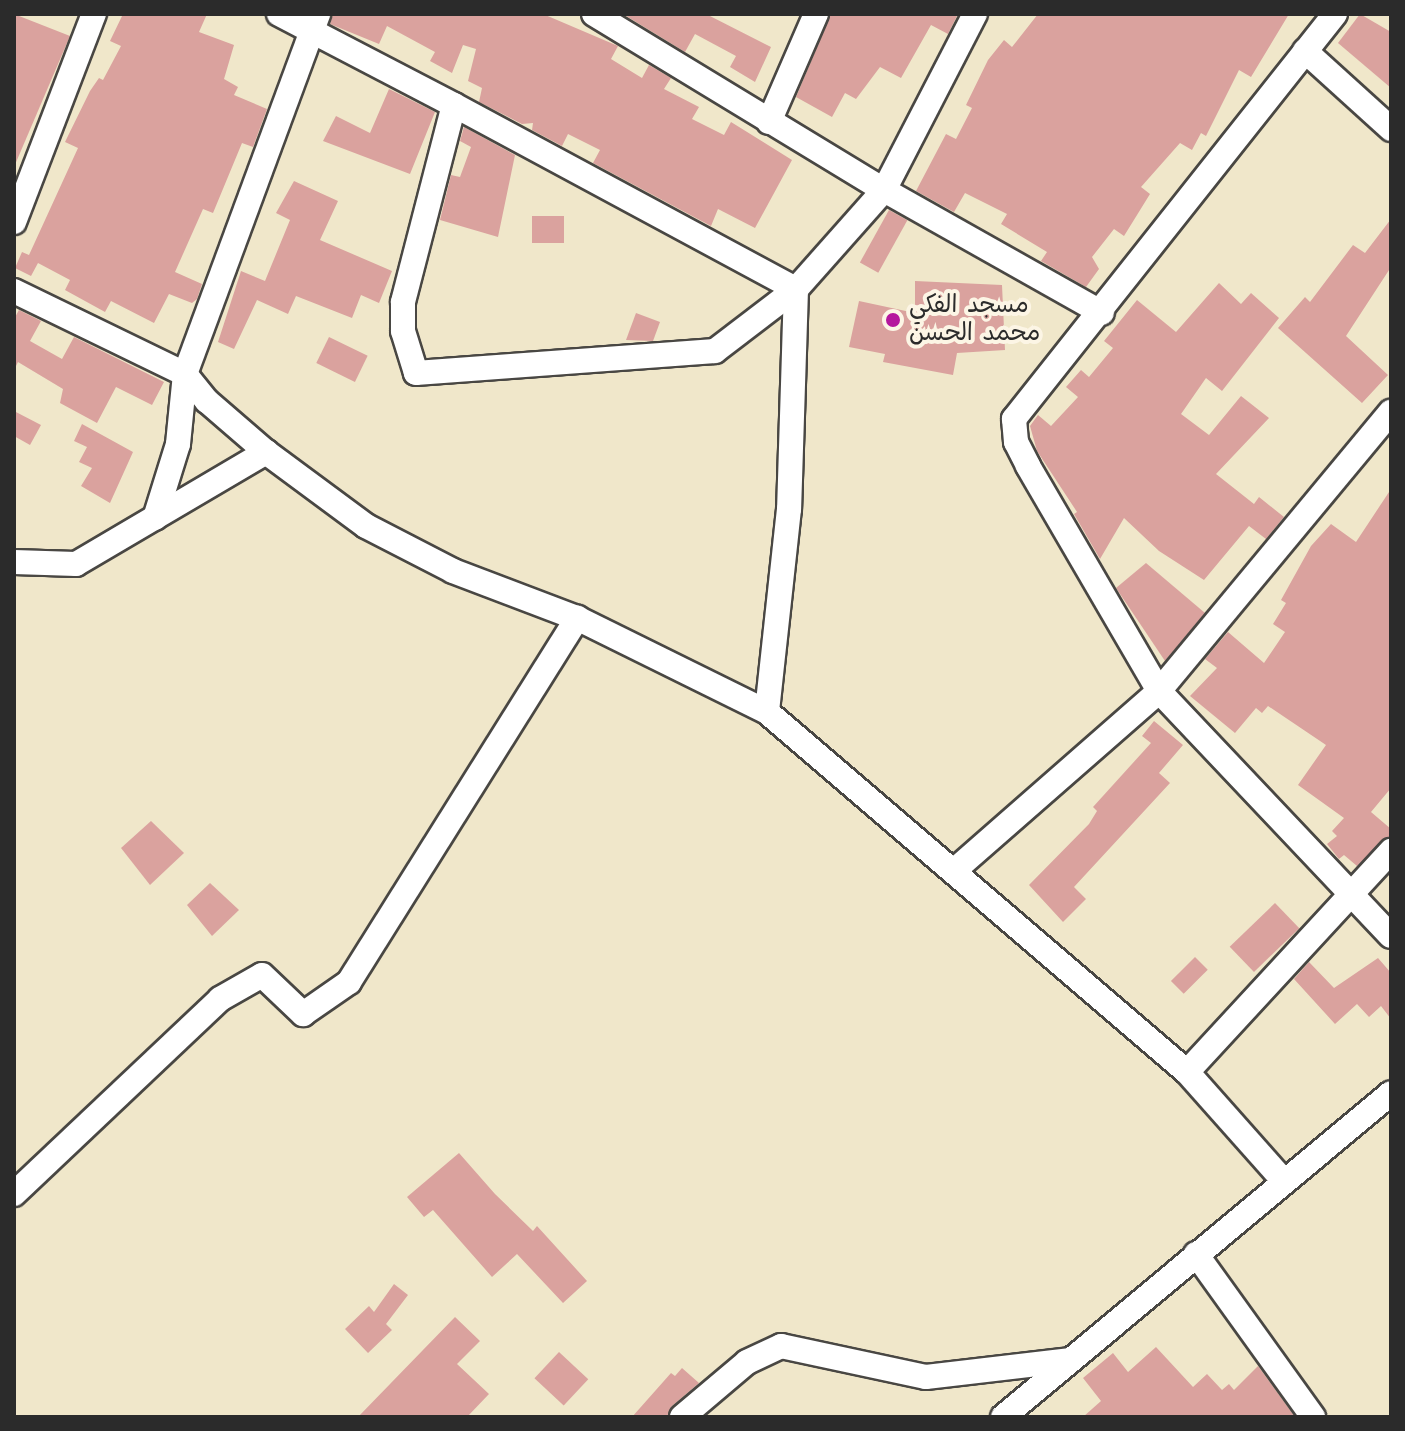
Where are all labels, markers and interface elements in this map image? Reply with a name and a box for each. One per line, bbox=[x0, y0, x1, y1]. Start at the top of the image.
place label: مسجد الفكي محمد الحسن bbox=[909, 292, 1040, 348]
marker: مسجد الفكي محمد الحسن bbox=[884, 311, 902, 329]

